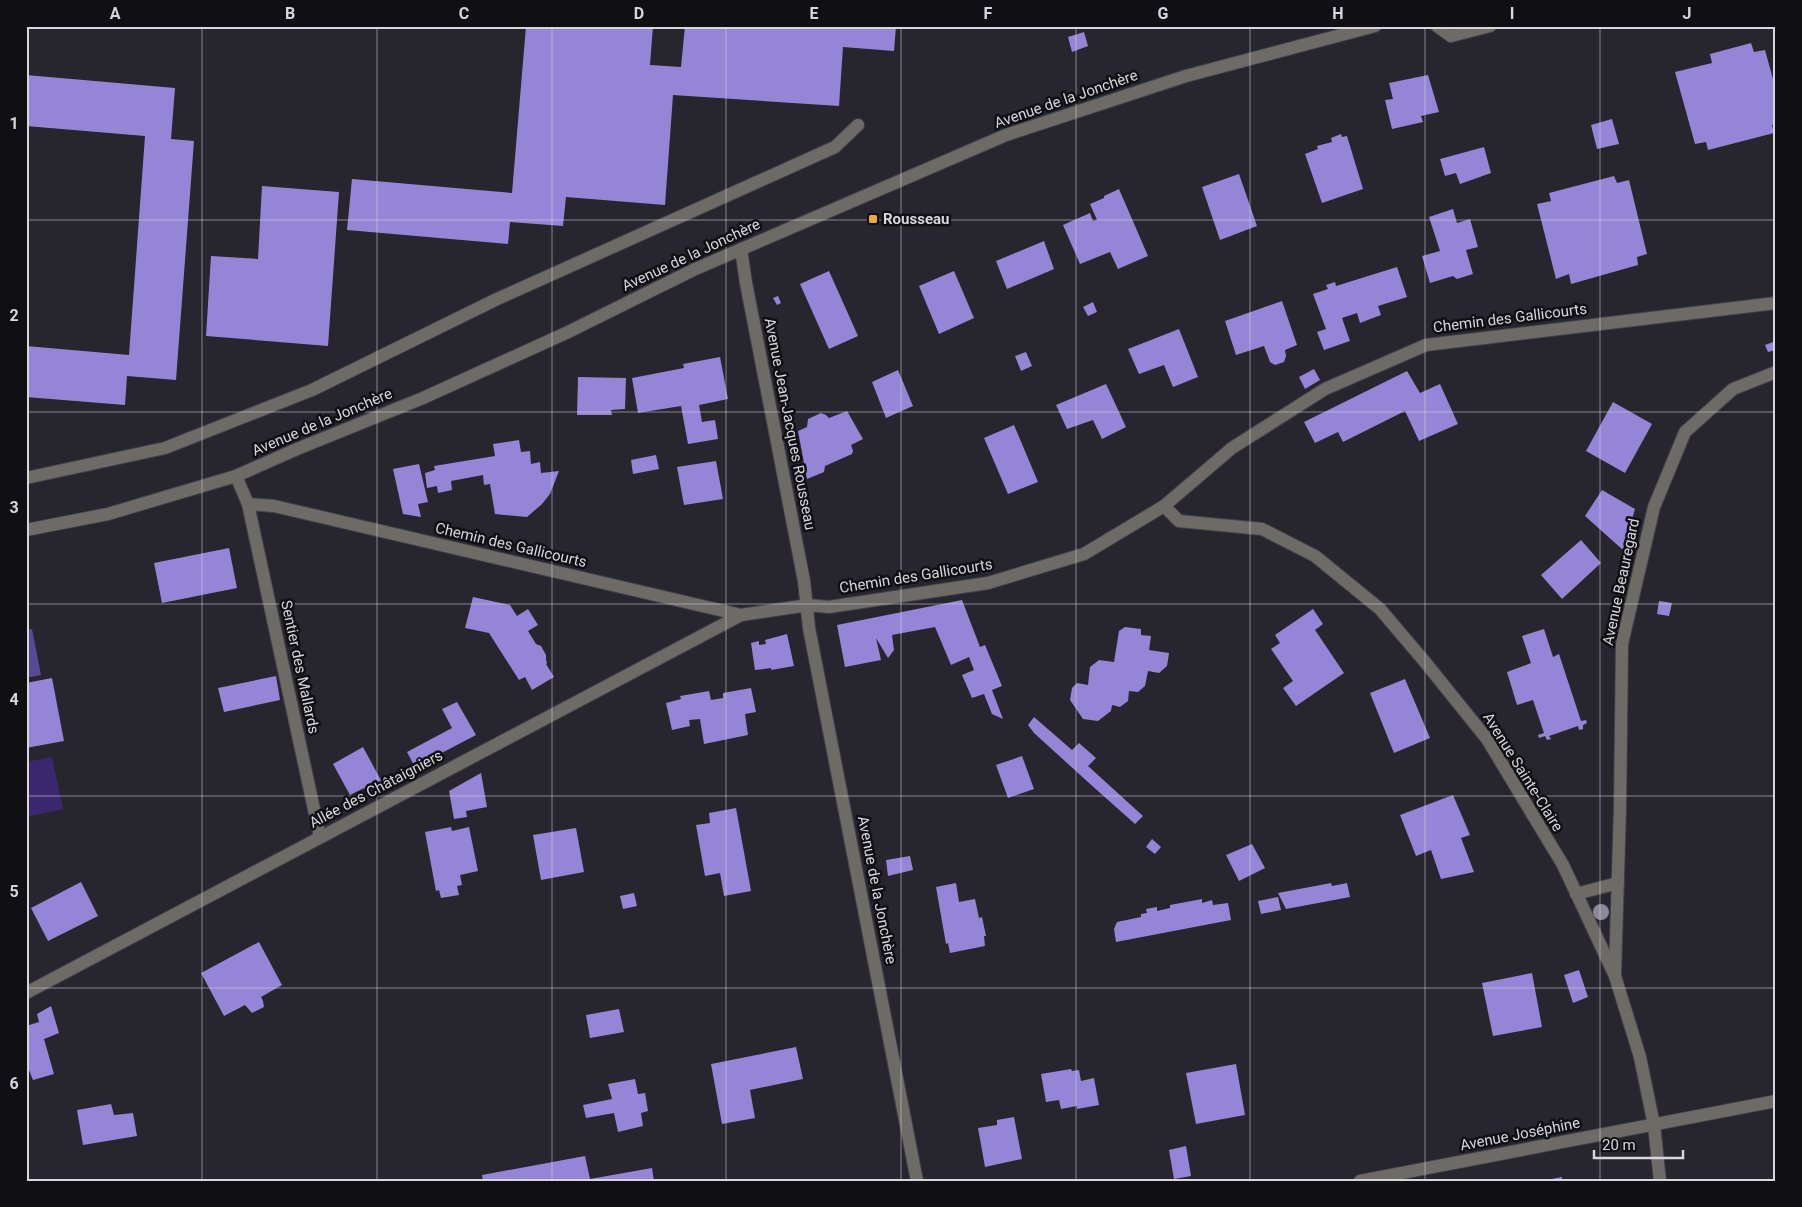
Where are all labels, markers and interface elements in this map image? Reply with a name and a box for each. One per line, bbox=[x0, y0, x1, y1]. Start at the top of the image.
text: A bbox=[110, 4, 121, 23]
text: B bbox=[285, 4, 295, 23]
text: C bbox=[459, 4, 469, 23]
text: D bbox=[634, 4, 644, 23]
text: E bbox=[810, 4, 819, 23]
text: F bbox=[984, 4, 993, 23]
text: G bbox=[1158, 4, 1169, 23]
text: H bbox=[1332, 4, 1344, 23]
text: I bbox=[1510, 4, 1514, 23]
text: J bbox=[1683, 4, 1691, 23]
street label: Avenue de la Jonchère bbox=[992, 66, 1140, 132]
text: 1 bbox=[9, 114, 19, 133]
place label: Rousseau bbox=[883, 210, 949, 228]
marker: Rousseau bbox=[867, 213, 879, 225]
street label: Avenue de la Jonchère bbox=[619, 215, 763, 295]
street label: Chemin des Gallicourts bbox=[1432, 300, 1588, 336]
text: 2 bbox=[9, 306, 19, 325]
street label: Avenue Jean-Jacques Rousseau bbox=[761, 316, 819, 532]
street label: Avenue de la Jonchère bbox=[249, 384, 395, 460]
text: 3 bbox=[9, 498, 19, 517]
street label: Avenue Beauregard bbox=[1599, 517, 1643, 647]
street label: Chemin des Gallicourts bbox=[434, 519, 588, 571]
street label: Chemin des Gallicourts bbox=[838, 555, 994, 597]
street label: Sentier des Mallards bbox=[277, 599, 323, 735]
text: 4 bbox=[9, 690, 19, 709]
street label: Avenue Sainte-Claire bbox=[1479, 709, 1567, 835]
street label: Allée des Châtaigniers bbox=[306, 746, 446, 832]
street label: Avenue de la Jonchère bbox=[854, 814, 900, 966]
text: 5 bbox=[9, 882, 19, 901]
text: 6 bbox=[9, 1074, 19, 1093]
street label: Avenue Joséphine bbox=[1458, 1114, 1582, 1154]
scale bar bbox=[1594, 1127, 1683, 1159]
text: 20 m bbox=[1602, 1136, 1636, 1154]

